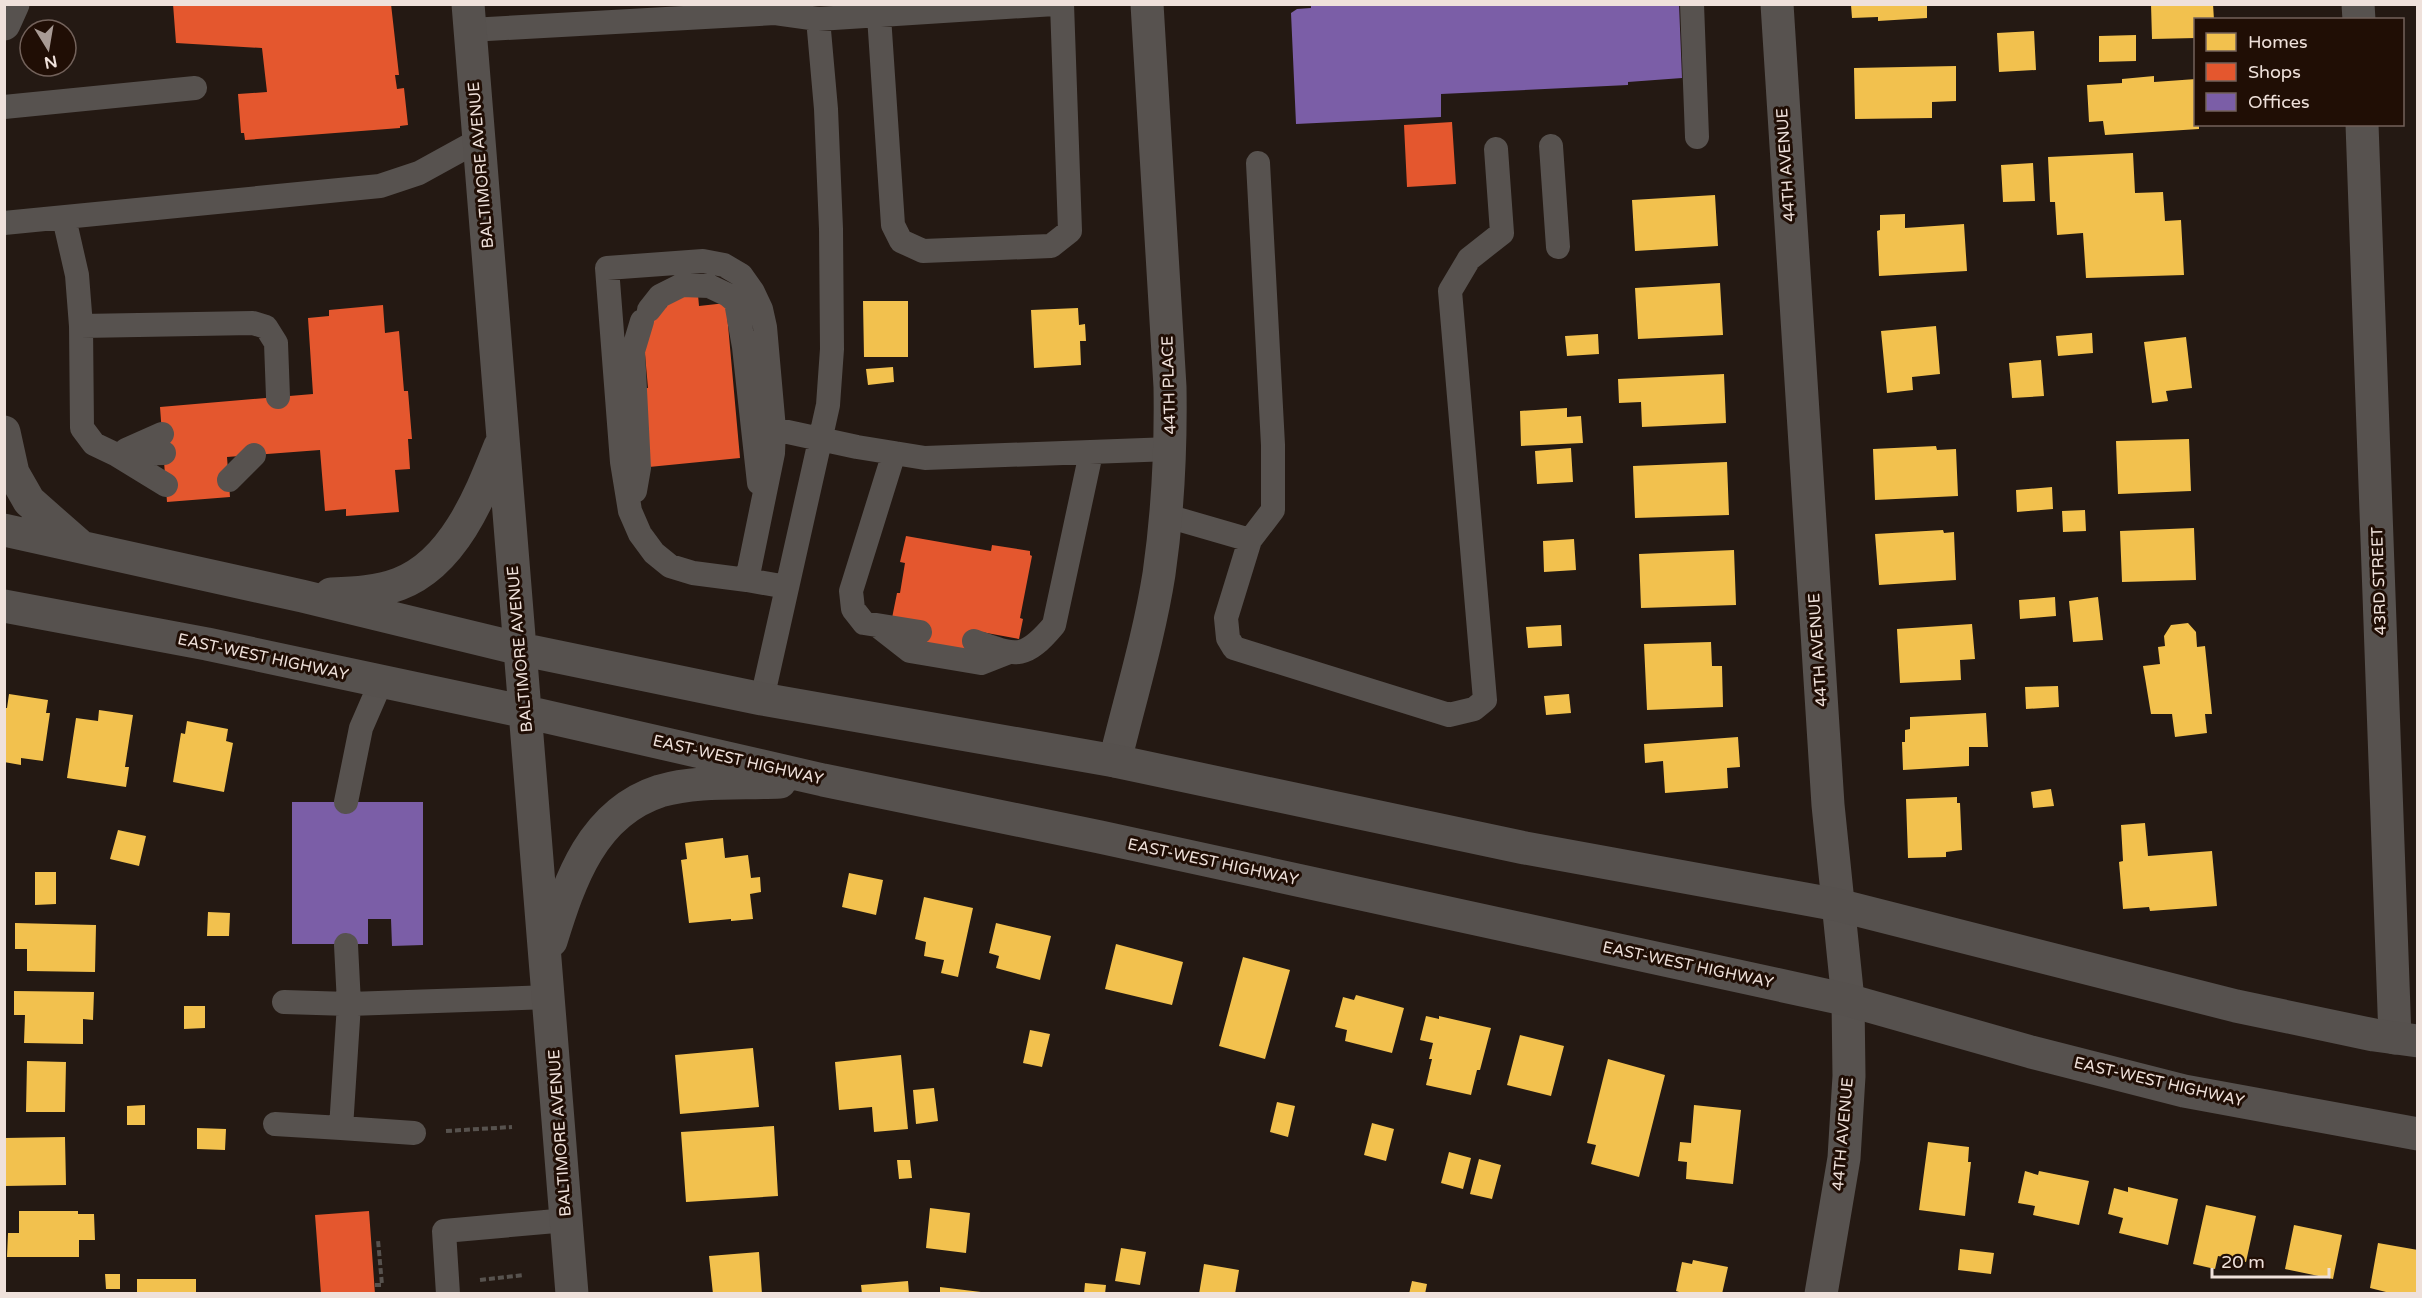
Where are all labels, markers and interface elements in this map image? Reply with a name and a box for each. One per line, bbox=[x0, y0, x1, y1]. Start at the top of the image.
north arrow bbox=[18, 18, 78, 78]
legend bbox=[2194, 18, 2404, 126]
text: Homes bbox=[2248, 31, 2308, 53]
text: N bbox=[42, 51, 59, 73]
text: Shops bbox=[2248, 61, 2301, 83]
street label: BALTIMORE AVENUE bbox=[464, 81, 498, 249]
text: Offices bbox=[2248, 91, 2310, 113]
street label: 44TH AVENUE bbox=[1772, 108, 1800, 222]
street label: 44TH PLACE bbox=[1157, 335, 1181, 435]
street label: 43RD STREET bbox=[2367, 526, 2391, 635]
street label: BALTIMORE AVENUE bbox=[503, 565, 537, 733]
street label: 44TH AVENUE bbox=[1804, 593, 1832, 707]
street label: EAST-WEST HIGHWAY bbox=[176, 629, 350, 685]
street label: EAST-WEST HIGHWAY bbox=[651, 731, 825, 789]
street label: EAST-WEST HIGHWAY bbox=[1126, 834, 1300, 890]
street label: EAST-WEST HIGHWAY bbox=[1601, 937, 1775, 993]
street label: BALTIMORE AVENUE bbox=[544, 1049, 576, 1217]
street label: EAST-WEST HIGHWAY bbox=[2072, 1053, 2246, 1111]
street label: 44TH AVENUE bbox=[1828, 1076, 1858, 1192]
scale bar bbox=[2212, 1241, 2329, 1279]
text: 20 m bbox=[2221, 1251, 2265, 1273]

